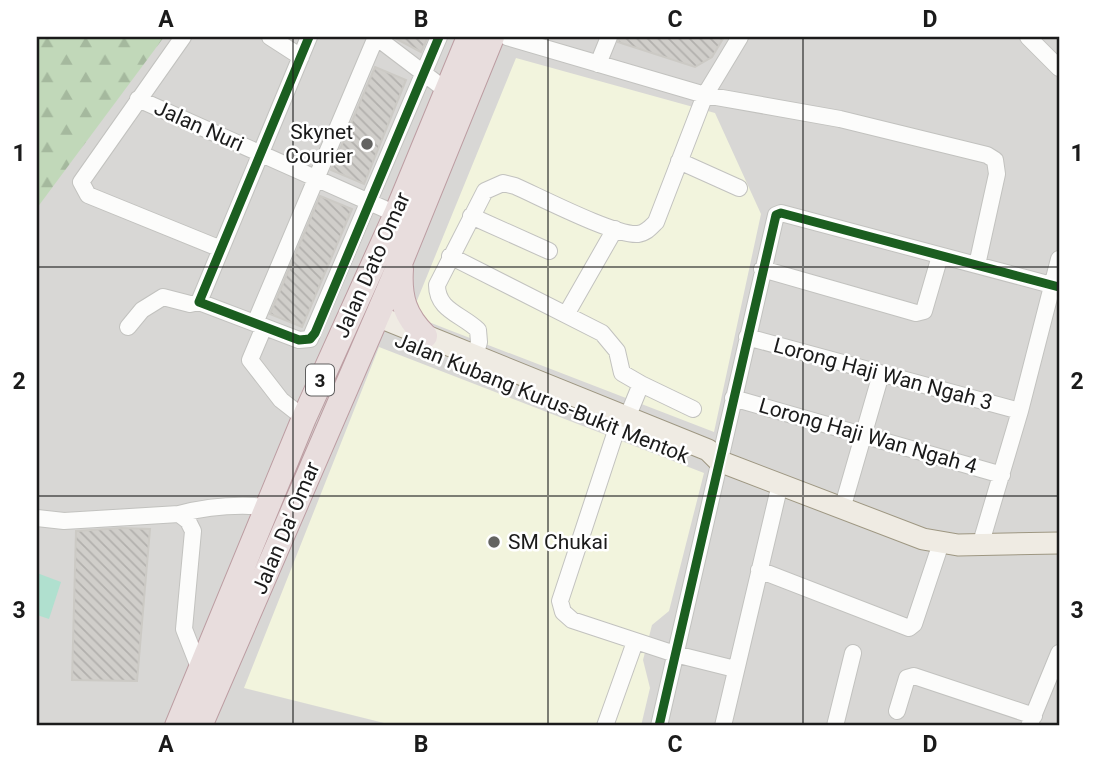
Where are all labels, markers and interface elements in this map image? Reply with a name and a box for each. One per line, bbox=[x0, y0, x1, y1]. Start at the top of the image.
text: A bbox=[158, 6, 174, 33]
text: B bbox=[414, 6, 428, 33]
text: C bbox=[667, 6, 683, 33]
text: D bbox=[923, 6, 937, 33]
street label: Jalan Nuri bbox=[151, 96, 247, 156]
place label: Skynet Courier bbox=[285, 120, 353, 168]
marker: Skynet Courier bbox=[359, 136, 375, 152]
text: 1 bbox=[12, 140, 26, 167]
text: 1 bbox=[1070, 140, 1084, 167]
street label: Jalan Dato Omar bbox=[329, 188, 415, 342]
street label: Jalan Kubang Kurus-Bukit Mentok bbox=[391, 328, 693, 468]
street label: Lorong Haji Wan Ngah 3 bbox=[771, 333, 995, 415]
road number: 3 bbox=[306, 364, 334, 396]
text: 2 bbox=[12, 368, 26, 395]
text: 2 bbox=[1070, 368, 1084, 395]
street label: Lorong Haji Wan Ngah 4 bbox=[756, 393, 980, 479]
street label: Jalan Da' Omar bbox=[247, 458, 325, 598]
place label: SM Chukai bbox=[508, 530, 608, 554]
marker: SM Chukai bbox=[486, 534, 502, 550]
text: 3 bbox=[12, 597, 26, 624]
text: 3 bbox=[1070, 597, 1084, 624]
text: A bbox=[158, 731, 174, 758]
text: B bbox=[414, 731, 428, 758]
text: C bbox=[667, 731, 683, 758]
text: D bbox=[923, 731, 937, 758]

